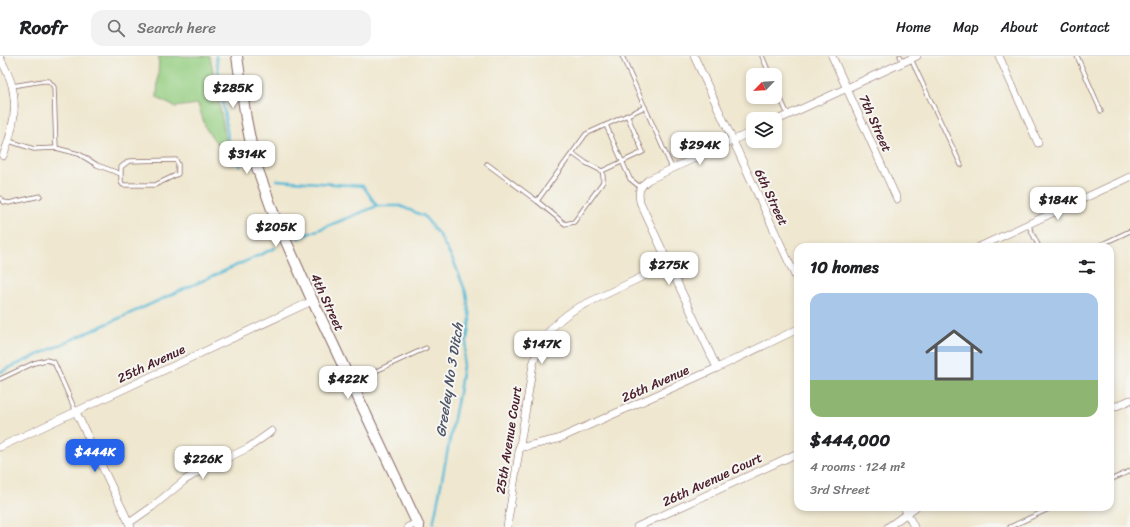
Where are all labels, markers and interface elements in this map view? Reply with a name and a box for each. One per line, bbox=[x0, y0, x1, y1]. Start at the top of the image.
search box bbox=[91, 10, 371, 46]
text: Roofr bbox=[20, 11, 67, 44]
text: Search here bbox=[137, 15, 216, 41]
text: Home bbox=[896, 15, 931, 40]
text: Map bbox=[953, 15, 979, 40]
text: About bbox=[1001, 15, 1038, 40]
text: Contact bbox=[1060, 15, 1110, 40]
icon: search bbox=[105, 17, 127, 39]
north arrow bbox=[746, 68, 782, 104]
map controls bbox=[746, 68, 782, 148]
pin: $285K bbox=[205, 75, 261, 109]
text: $285K bbox=[213, 76, 253, 99]
street label: 7th Street bbox=[853, 91, 899, 156]
button: layers bbox=[746, 112, 782, 148]
pin: $294K bbox=[672, 132, 728, 166]
text: $294K bbox=[680, 133, 720, 156]
pin: $314K bbox=[219, 141, 275, 175]
text: $314K bbox=[228, 142, 266, 165]
street label: 6th Street bbox=[748, 165, 795, 230]
pin: $184K bbox=[1030, 187, 1086, 221]
text: $184K bbox=[1039, 188, 1077, 211]
pin: $205K bbox=[248, 214, 304, 248]
text: $205K bbox=[256, 215, 296, 238]
pin: $275K bbox=[641, 252, 697, 286]
text: 10 homes bbox=[810, 252, 879, 282]
text: $275K bbox=[649, 253, 689, 276]
icon: filters bbox=[1076, 256, 1098, 278]
street label: 4th Street bbox=[304, 269, 351, 335]
icon: home bbox=[918, 319, 990, 391]
water label: Greeley No 3 Ditch bbox=[428, 320, 471, 439]
pin: $147K bbox=[514, 331, 570, 365]
text: $147K bbox=[523, 332, 561, 355]
street label: 25th Avenue bbox=[113, 338, 189, 389]
street label: 26th Avenue bbox=[618, 358, 693, 409]
pin: $422K bbox=[320, 366, 376, 400]
text: $422K bbox=[328, 367, 368, 390]
street label: 25th Avenue Court bbox=[489, 384, 528, 496]
text: $444,000 bbox=[810, 425, 890, 455]
pin: $444K bbox=[67, 439, 123, 473]
text: $444K bbox=[74, 440, 116, 463]
pin: $226K bbox=[175, 446, 231, 480]
street label: 26th Avenue Court bbox=[658, 446, 766, 513]
text: $226K bbox=[183, 447, 223, 470]
text: 4 rooms · 124 m² bbox=[810, 455, 905, 478]
text: 3rd Street bbox=[810, 478, 870, 501]

